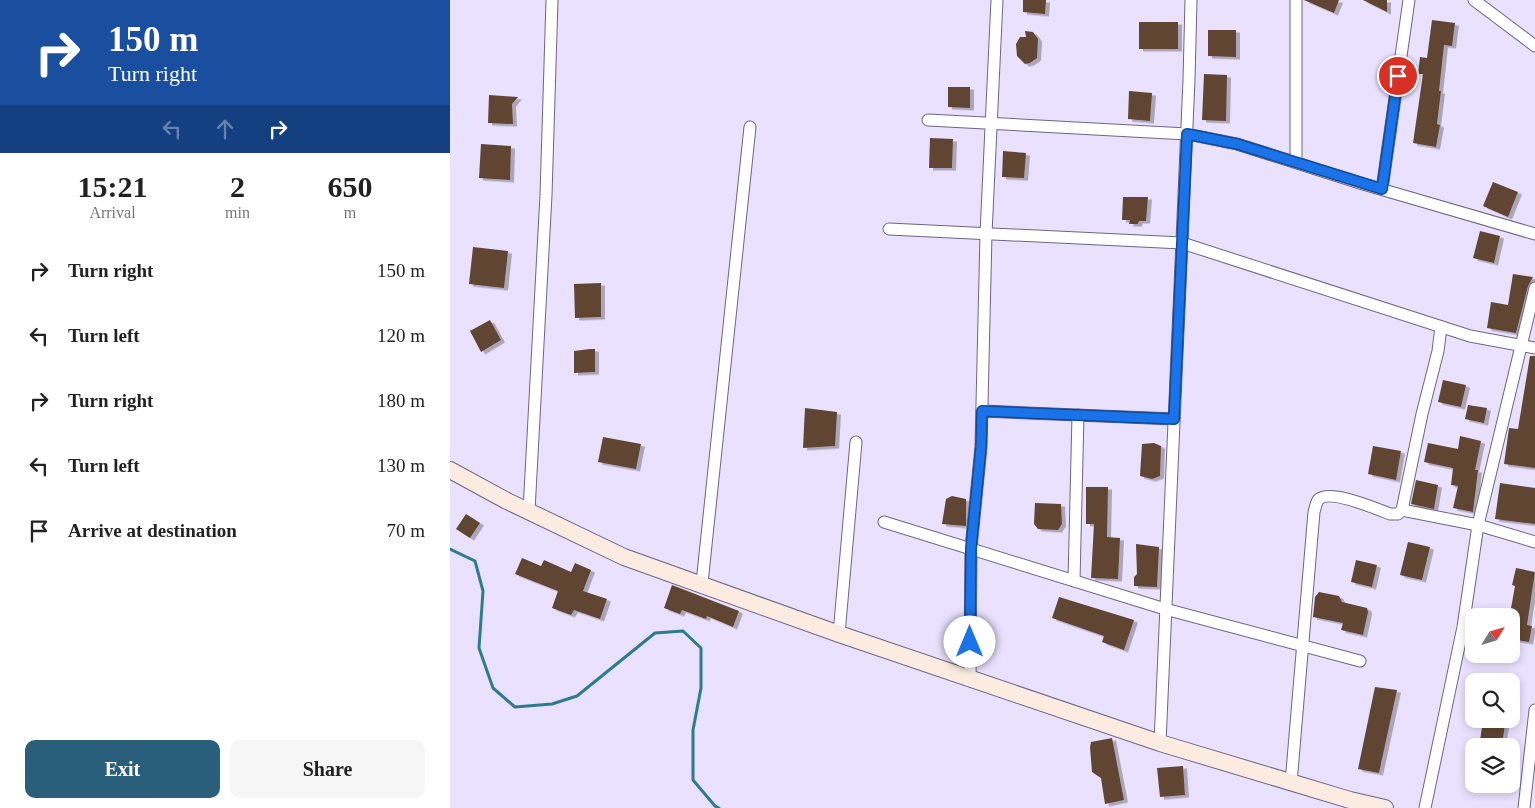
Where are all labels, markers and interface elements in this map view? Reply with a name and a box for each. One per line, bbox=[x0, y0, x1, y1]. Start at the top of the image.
icon: right bbox=[25, 20, 90, 85]
text: 150 m bbox=[108, 20, 198, 59]
pin bbox=[1377, 55, 1419, 97]
text: Turn right bbox=[108, 61, 197, 86]
icon: arrive bbox=[1384, 62, 1412, 90]
icon: left bbox=[158, 115, 186, 143]
icon: ahead bbox=[211, 115, 239, 143]
icon: right bbox=[264, 115, 292, 143]
text: 15:21 bbox=[78, 170, 148, 203]
text: 2 bbox=[230, 170, 245, 203]
text: 650 bbox=[327, 170, 372, 203]
text: Arrival bbox=[89, 204, 136, 221]
text: min bbox=[225, 204, 250, 221]
text: m bbox=[344, 204, 356, 221]
icon: right bbox=[25, 257, 53, 285]
text: Turn right bbox=[68, 260, 153, 281]
text: 150 m bbox=[377, 260, 425, 281]
icon: left bbox=[25, 322, 53, 350]
text: Turn left bbox=[68, 325, 140, 346]
text: 120 m bbox=[377, 325, 425, 346]
icon: right bbox=[25, 387, 53, 415]
text: Turn right bbox=[68, 390, 153, 411]
text: 180 m bbox=[377, 390, 425, 411]
icon: left bbox=[25, 452, 53, 480]
text: Turn left bbox=[68, 455, 140, 476]
text: 130 m bbox=[377, 455, 425, 476]
icon: arrive bbox=[25, 517, 53, 545]
text: Arrive at destination bbox=[68, 520, 237, 541]
text: 70 m bbox=[386, 520, 425, 541]
north arrow bbox=[1465, 608, 1520, 662]
map controls bbox=[1465, 608, 1520, 793]
position arrow bbox=[943, 615, 995, 667]
button: search bbox=[1465, 673, 1520, 728]
button: layers bbox=[1465, 738, 1520, 793]
button: Exit bbox=[25, 740, 220, 798]
button: Share bbox=[230, 740, 425, 798]

